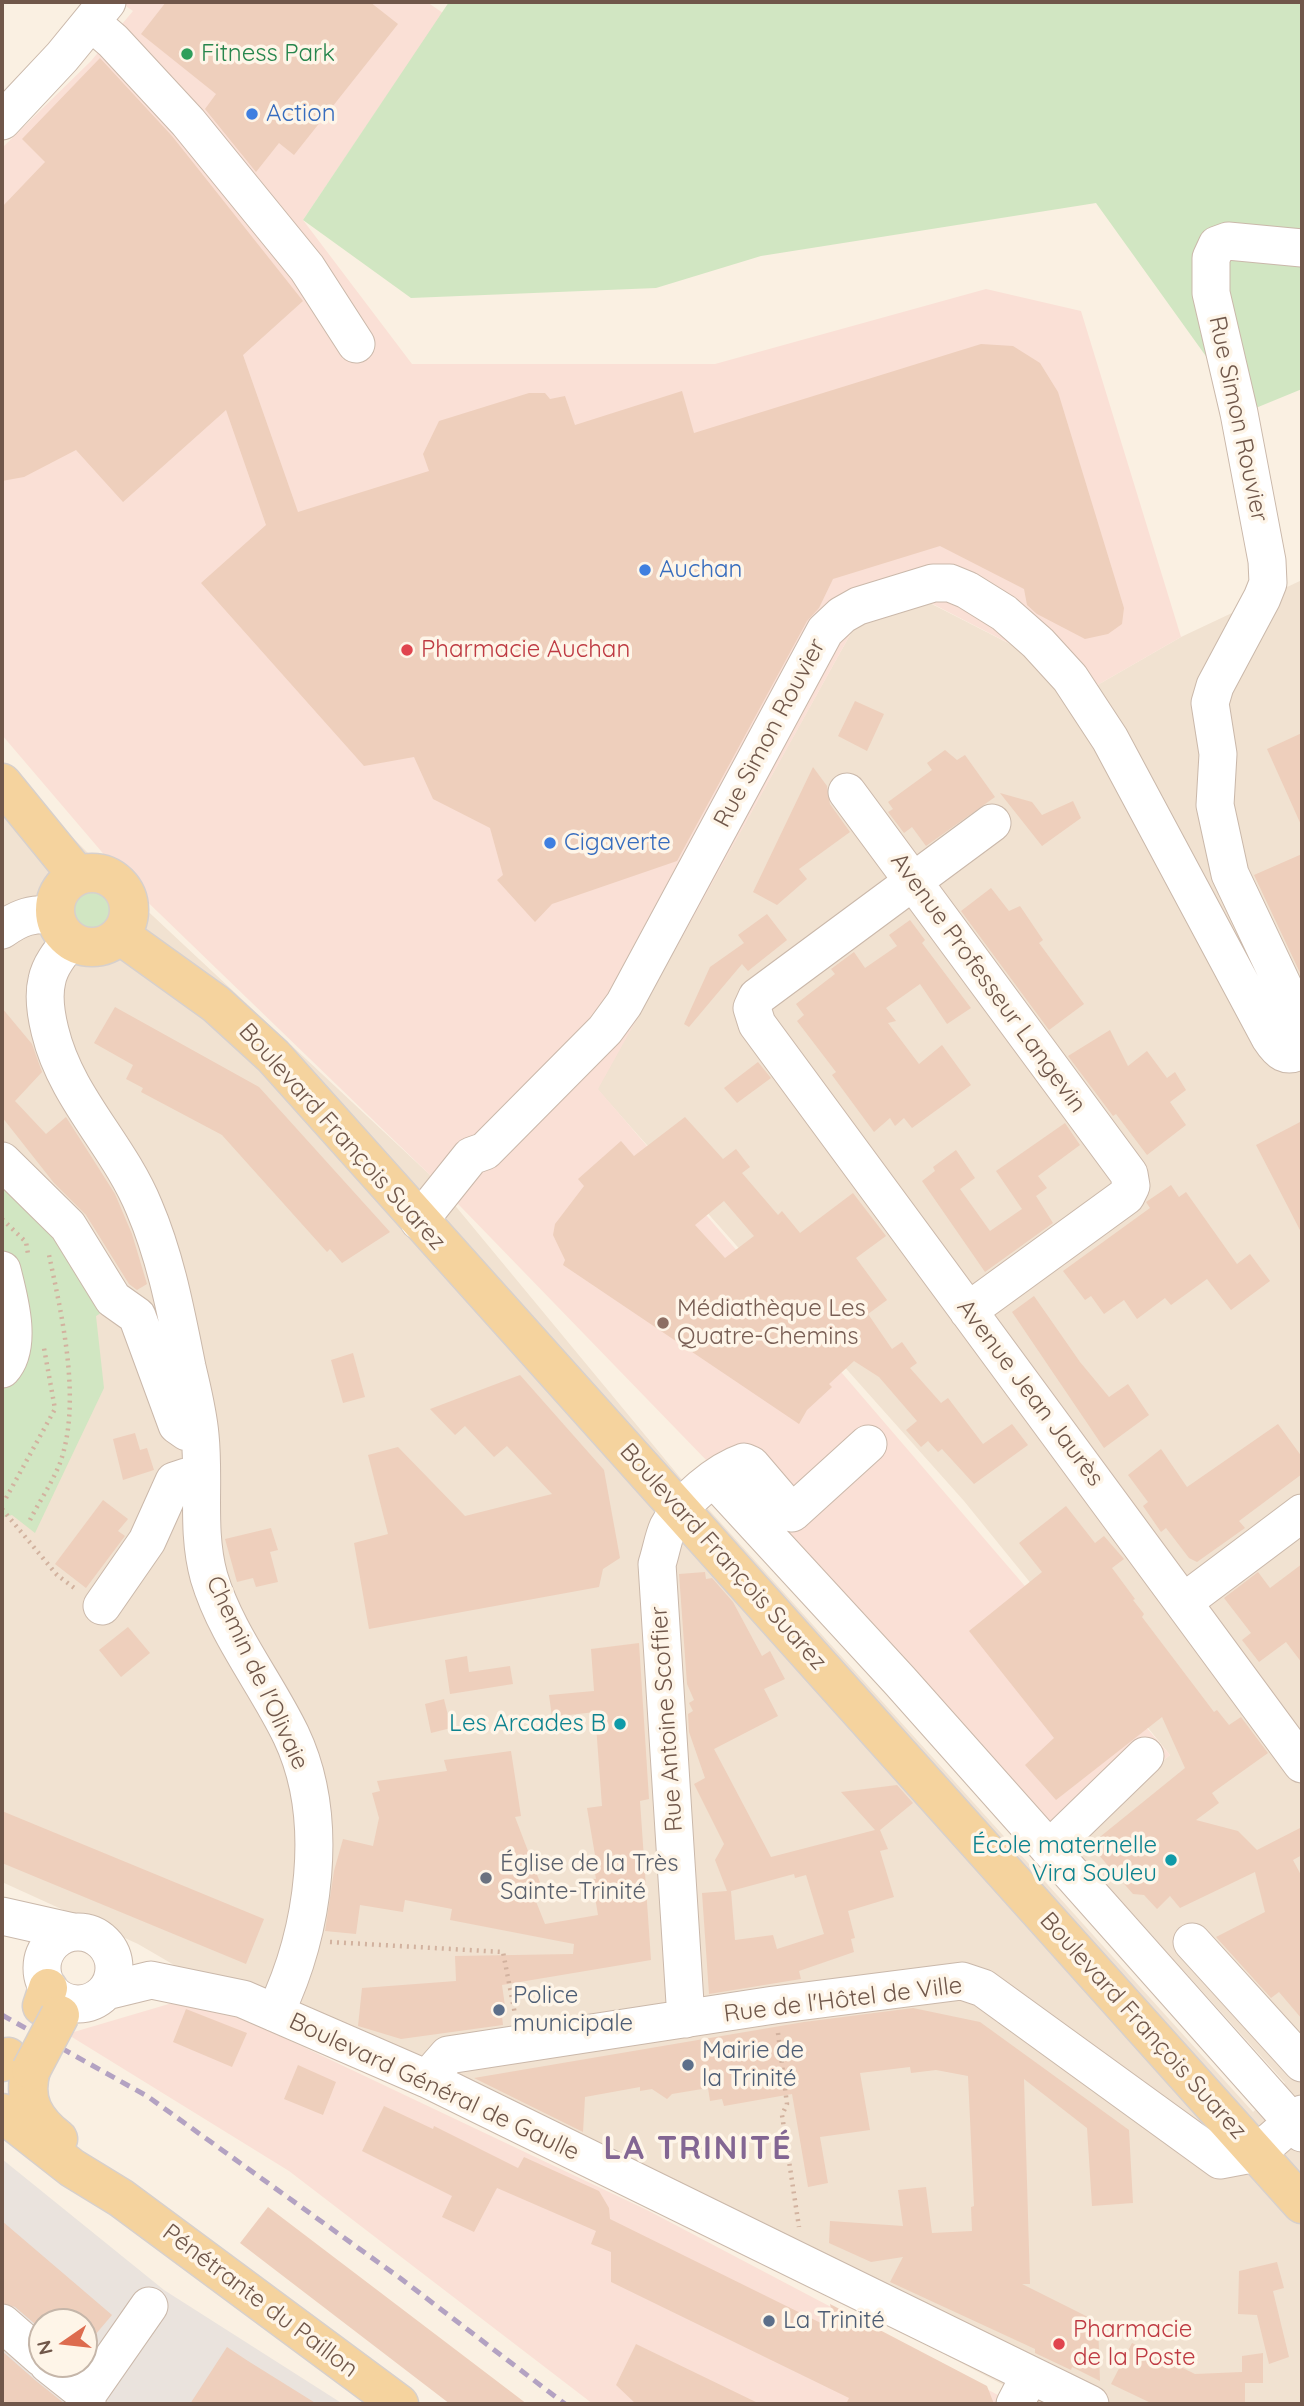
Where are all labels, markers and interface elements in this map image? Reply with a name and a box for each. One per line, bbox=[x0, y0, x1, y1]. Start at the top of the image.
place label: Fitness Park bbox=[201, 40, 335, 68]
marker: Fitness Park bbox=[179, 46, 195, 62]
place label: Action bbox=[266, 100, 336, 128]
marker: Action bbox=[244, 106, 260, 122]
street label: Rue Simon Rouvier bbox=[1202, 313, 1274, 525]
place label: Auchan bbox=[659, 556, 742, 584]
marker: Auchan bbox=[637, 562, 653, 578]
street label: Rue Simon Rouvier bbox=[708, 634, 832, 832]
place label: Pharmacie Auchan bbox=[421, 636, 630, 664]
marker: Pharmacie Auchan bbox=[399, 642, 415, 658]
place label: Cigaverte bbox=[564, 829, 671, 857]
marker: Cigaverte bbox=[542, 835, 558, 851]
street label: Avenue Professeur Langevin bbox=[884, 848, 1092, 1118]
street label: Boulevard François Suarez bbox=[232, 1018, 452, 1256]
street label: Avenue Jean Jaurès bbox=[950, 1294, 1110, 1492]
place label: Médiathèque Les Quatre-Chemins bbox=[677, 1295, 866, 1351]
marker: Médiathèque Les Quatre-Chemins bbox=[655, 1315, 671, 1331]
street label: Boulevard François Suarez bbox=[613, 1438, 833, 1676]
street label: Chemin de l'Olivaie bbox=[200, 1572, 314, 1774]
street label: Rue Antoine Scoffier bbox=[645, 1605, 689, 1833]
place label: Les Arcades B bbox=[449, 1710, 606, 1738]
marker: Les Arcades B bbox=[612, 1716, 628, 1732]
place label: École maternelle Vira Souleu bbox=[972, 1832, 1157, 1888]
place label: Église de la Très Sainte-Trinité bbox=[500, 1850, 678, 1906]
marker: École maternelle Vira Souleu bbox=[1163, 1852, 1179, 1868]
marker: Église de la Très Sainte-Trinité bbox=[478, 1870, 494, 1886]
street label: Boulevard François Suarez bbox=[1033, 1907, 1253, 2145]
street label: Rue de l'Hôtel de Ville bbox=[722, 1971, 964, 2029]
place label: Police municipale bbox=[513, 1982, 633, 2038]
marker: Police municipale bbox=[491, 2002, 507, 2018]
street label: Boulevard Général de Gaulle bbox=[284, 2007, 584, 2167]
place label: Mairie de la Trinité bbox=[702, 2037, 804, 2093]
marker: Mairie de la Trinité bbox=[680, 2057, 696, 2073]
district label: LA TRINITÉ bbox=[605, 2130, 791, 2168]
street label: Pénétrante du Paillon bbox=[157, 2218, 363, 2384]
place label: La Trinité bbox=[783, 2307, 885, 2335]
north arrow bbox=[28, 2308, 98, 2378]
marker: La Trinité bbox=[761, 2313, 777, 2329]
place label: Pharmacie de la Poste bbox=[1073, 2316, 1196, 2372]
marker: Pharmacie de la Poste bbox=[1051, 2336, 1067, 2352]
text: N bbox=[31, 2338, 58, 2357]

